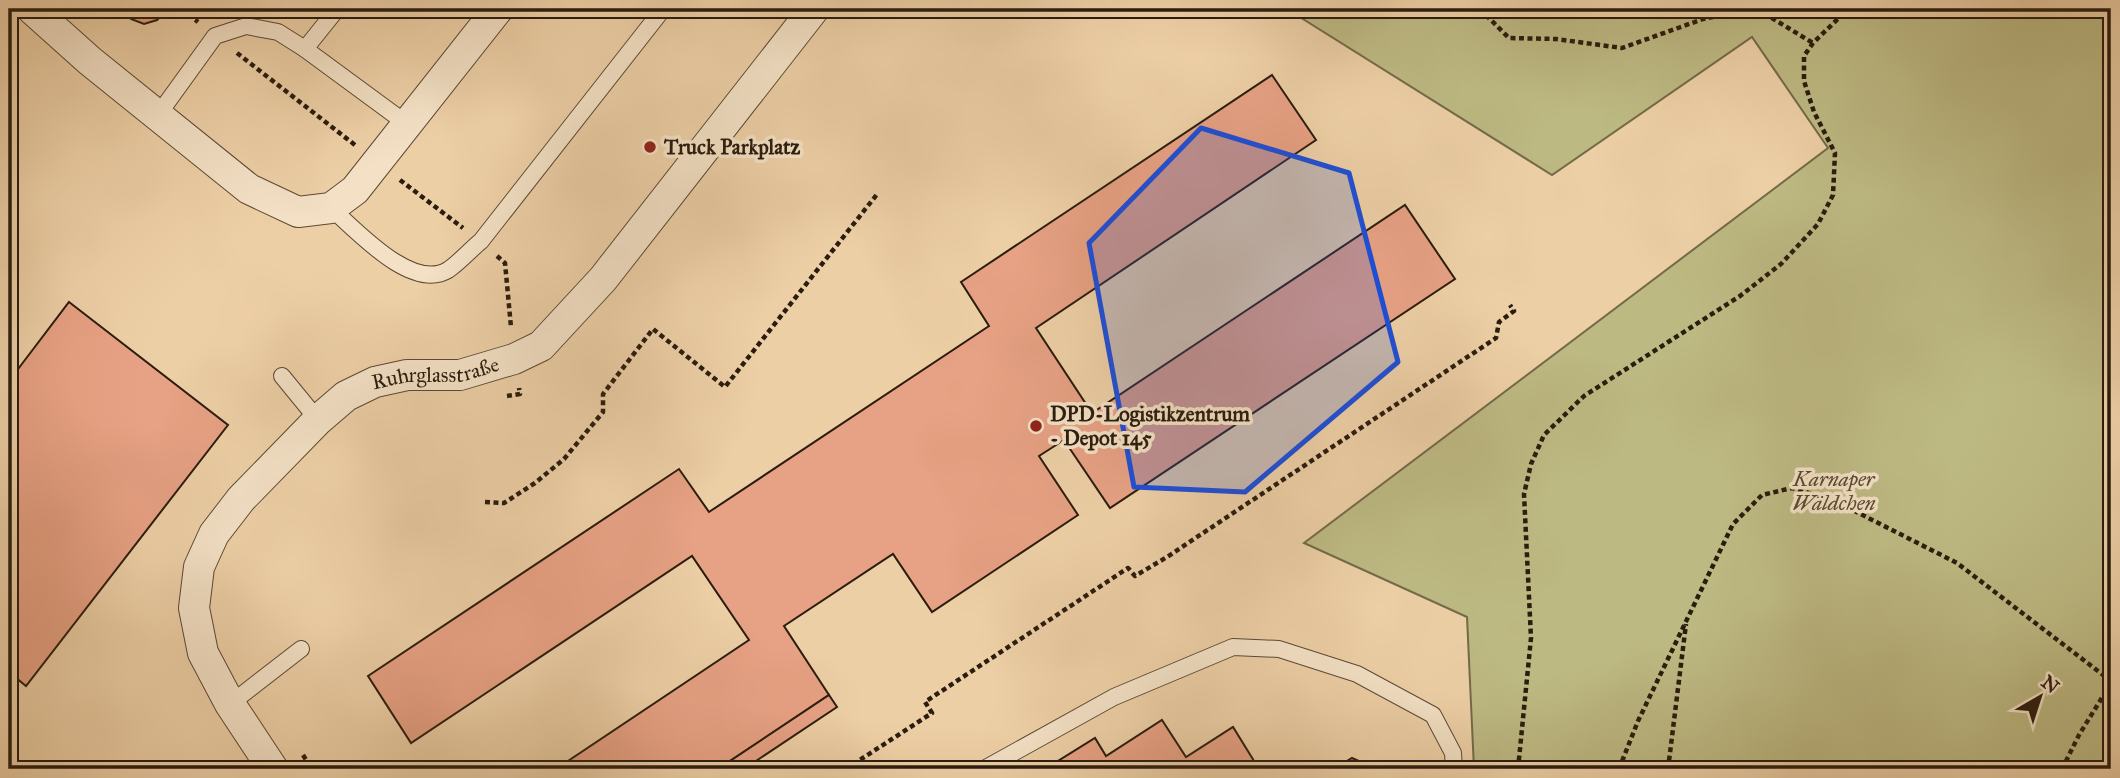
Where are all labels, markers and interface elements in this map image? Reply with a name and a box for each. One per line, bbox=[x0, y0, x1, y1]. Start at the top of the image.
place label: Truck Parkplatz bbox=[663, 134, 801, 160]
marker: Truck Parkplatz bbox=[642, 139, 658, 155]
street label: Ruhrglasstraße bbox=[369, 351, 502, 395]
place label: DPD-Logistikzentrum - Depot 145 bbox=[1050, 401, 1250, 451]
marker: DPD-Logistikzentrum - Depot 145 bbox=[1028, 418, 1044, 434]
park label: Karnaper Wäldchen bbox=[1792, 466, 1876, 516]
north arrow bbox=[2004, 662, 2074, 732]
text: N bbox=[2037, 670, 2064, 698]

